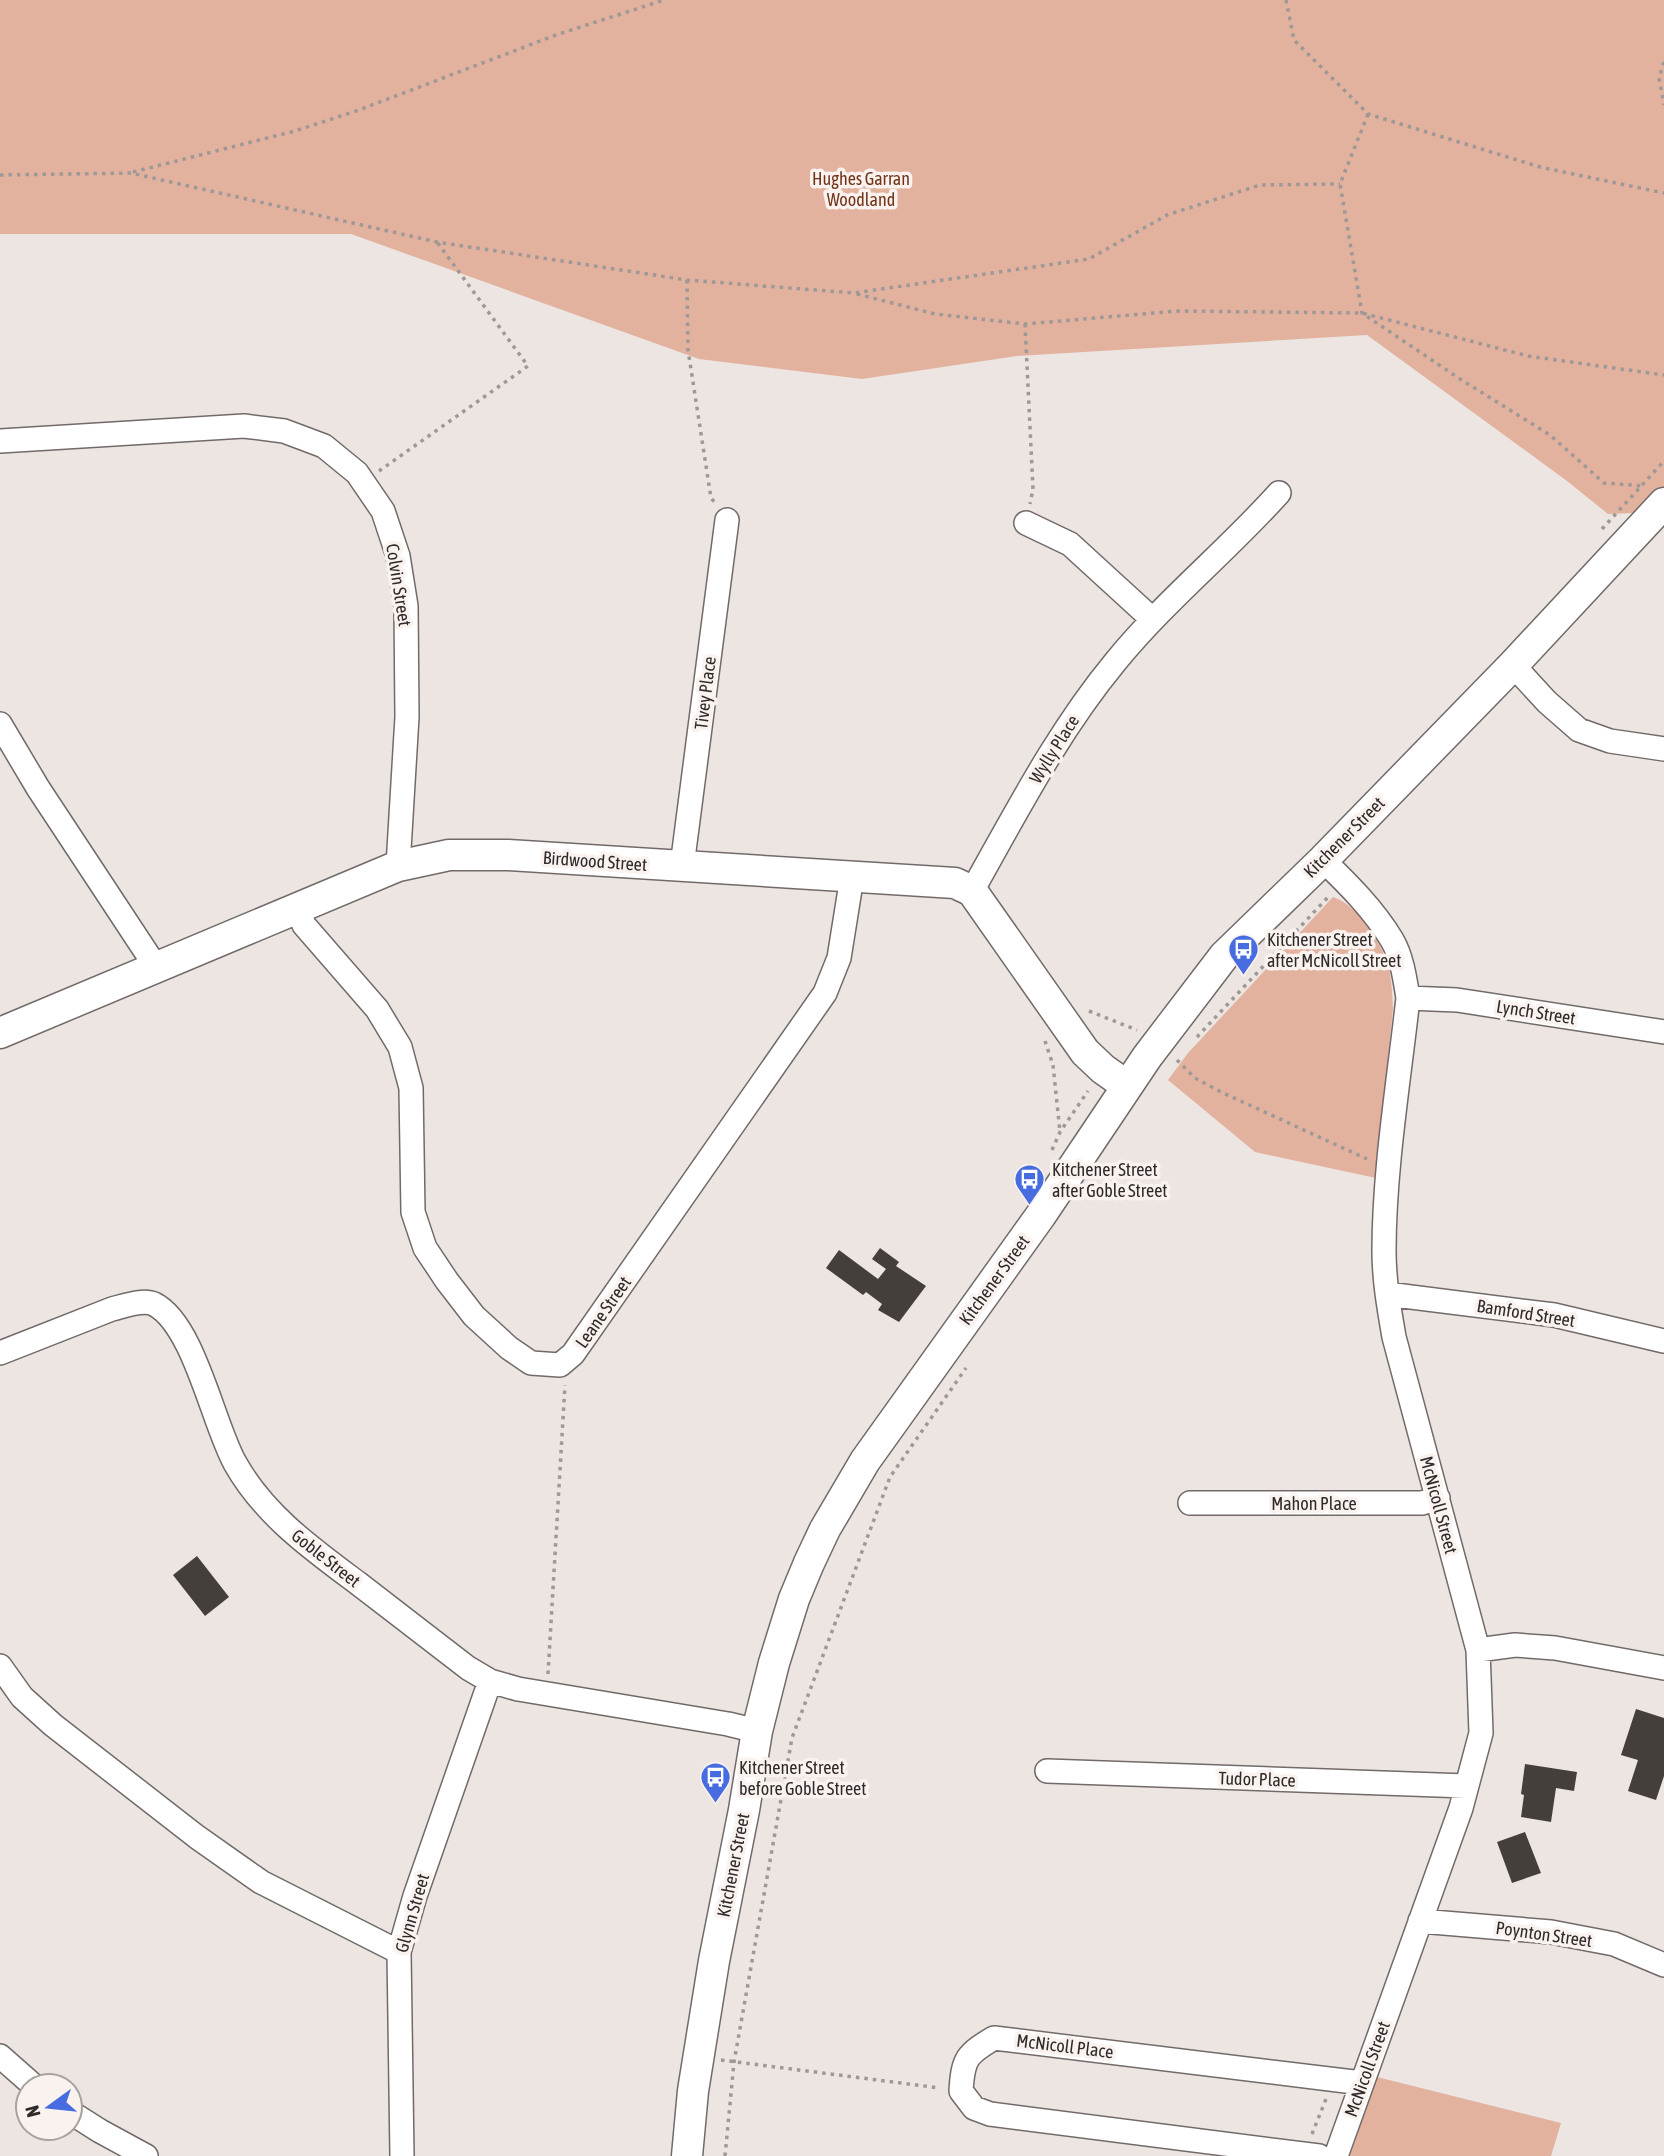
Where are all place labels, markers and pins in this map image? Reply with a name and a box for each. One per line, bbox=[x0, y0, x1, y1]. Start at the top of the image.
place label: Kitchener Street after McNicoll Street bbox=[1267, 929, 1401, 971]
bus stop icon: Kitchener Street after McNicoll Street bbox=[1227, 932, 1261, 976]
place label: Kitchener Street after Goble Street bbox=[1052, 1159, 1168, 1201]
bus stop icon: Kitchener Street after Goble Street bbox=[1012, 1162, 1046, 1206]
place label: Kitchener Street before Goble Street bbox=[739, 1757, 866, 1799]
bus stop icon: Kitchener Street before Goble Street bbox=[699, 1760, 733, 1804]

